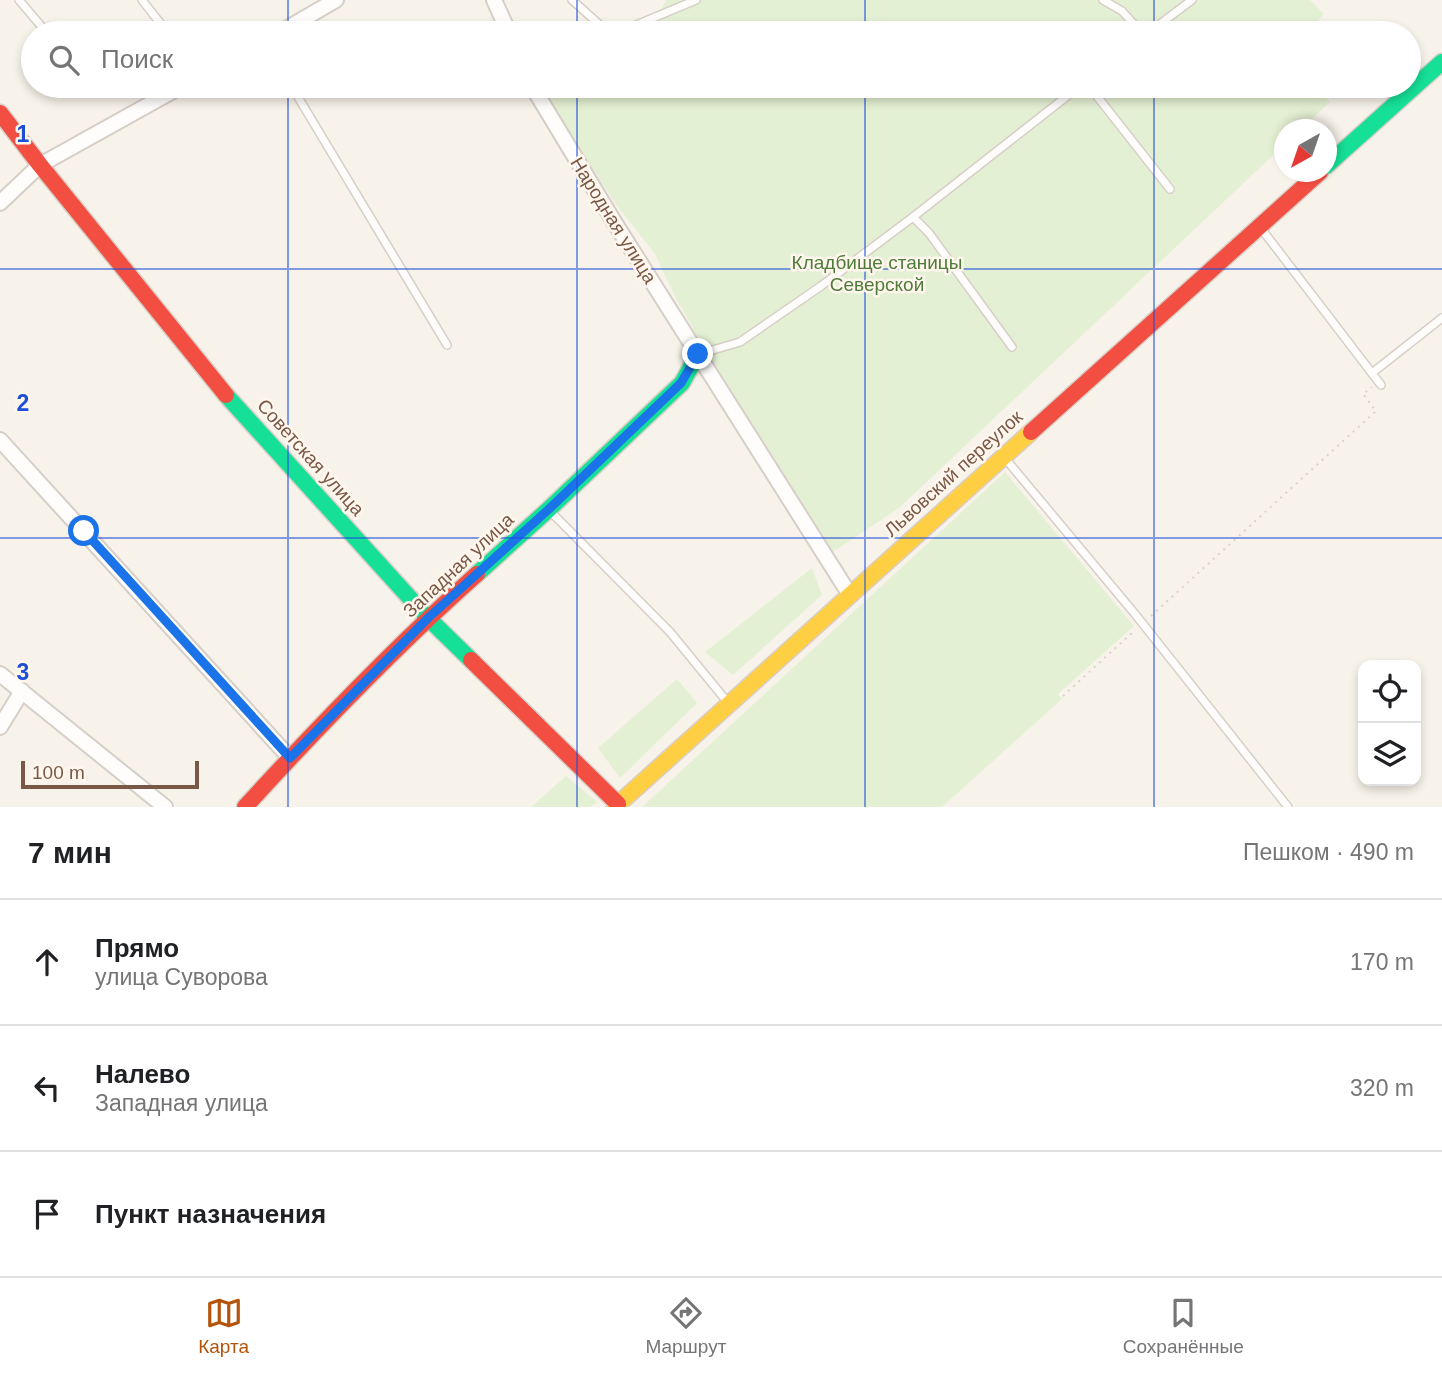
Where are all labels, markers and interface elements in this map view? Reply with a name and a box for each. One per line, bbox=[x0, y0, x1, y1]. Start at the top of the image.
search box bbox=[21, 21, 1421, 98]
icon: search bbox=[45, 41, 83, 79]
text: Поиск bbox=[101, 44, 173, 74]
north arrow bbox=[1274, 119, 1337, 182]
text: 1 bbox=[17, 121, 30, 147]
street label: Народная улица bbox=[566, 153, 661, 288]
park label: Кладбище станицы Северской bbox=[792, 252, 962, 295]
route end bbox=[682, 338, 713, 369]
text: 2 bbox=[17, 390, 29, 416]
street label: Советская улица bbox=[253, 395, 369, 520]
street label: Львовский переулок bbox=[880, 406, 1027, 541]
street label: Западная улица bbox=[399, 509, 518, 622]
route start bbox=[68, 515, 99, 546]
text: 3 bbox=[17, 659, 29, 685]
map controls bbox=[1358, 660, 1421, 786]
button: locate bbox=[1358, 660, 1421, 723]
button: layers bbox=[1358, 723, 1421, 786]
scale bar bbox=[21, 758, 200, 790]
text: 100 m bbox=[32, 762, 85, 783]
text: 7 мин bbox=[28, 836, 112, 869]
text: Пешком · 490 m bbox=[1243, 839, 1414, 865]
text: Прямо bbox=[95, 933, 179, 963]
icon: ahead bbox=[28, 943, 66, 981]
text: 170 m bbox=[1350, 949, 1414, 975]
text: улица Суворова bbox=[95, 964, 268, 990]
text: Налево bbox=[95, 1059, 190, 1089]
icon: left bbox=[28, 1069, 66, 1107]
text: 320 m bbox=[1350, 1075, 1414, 1101]
text: Западная улица bbox=[95, 1090, 268, 1116]
icon: arrive bbox=[28, 1195, 66, 1233]
text: Пункт назначения bbox=[95, 1199, 326, 1229]
tab: Карта bbox=[198, 1294, 249, 1358]
tab: Маршрут bbox=[645, 1294, 726, 1358]
tab: Сохранённые bbox=[1123, 1294, 1244, 1358]

